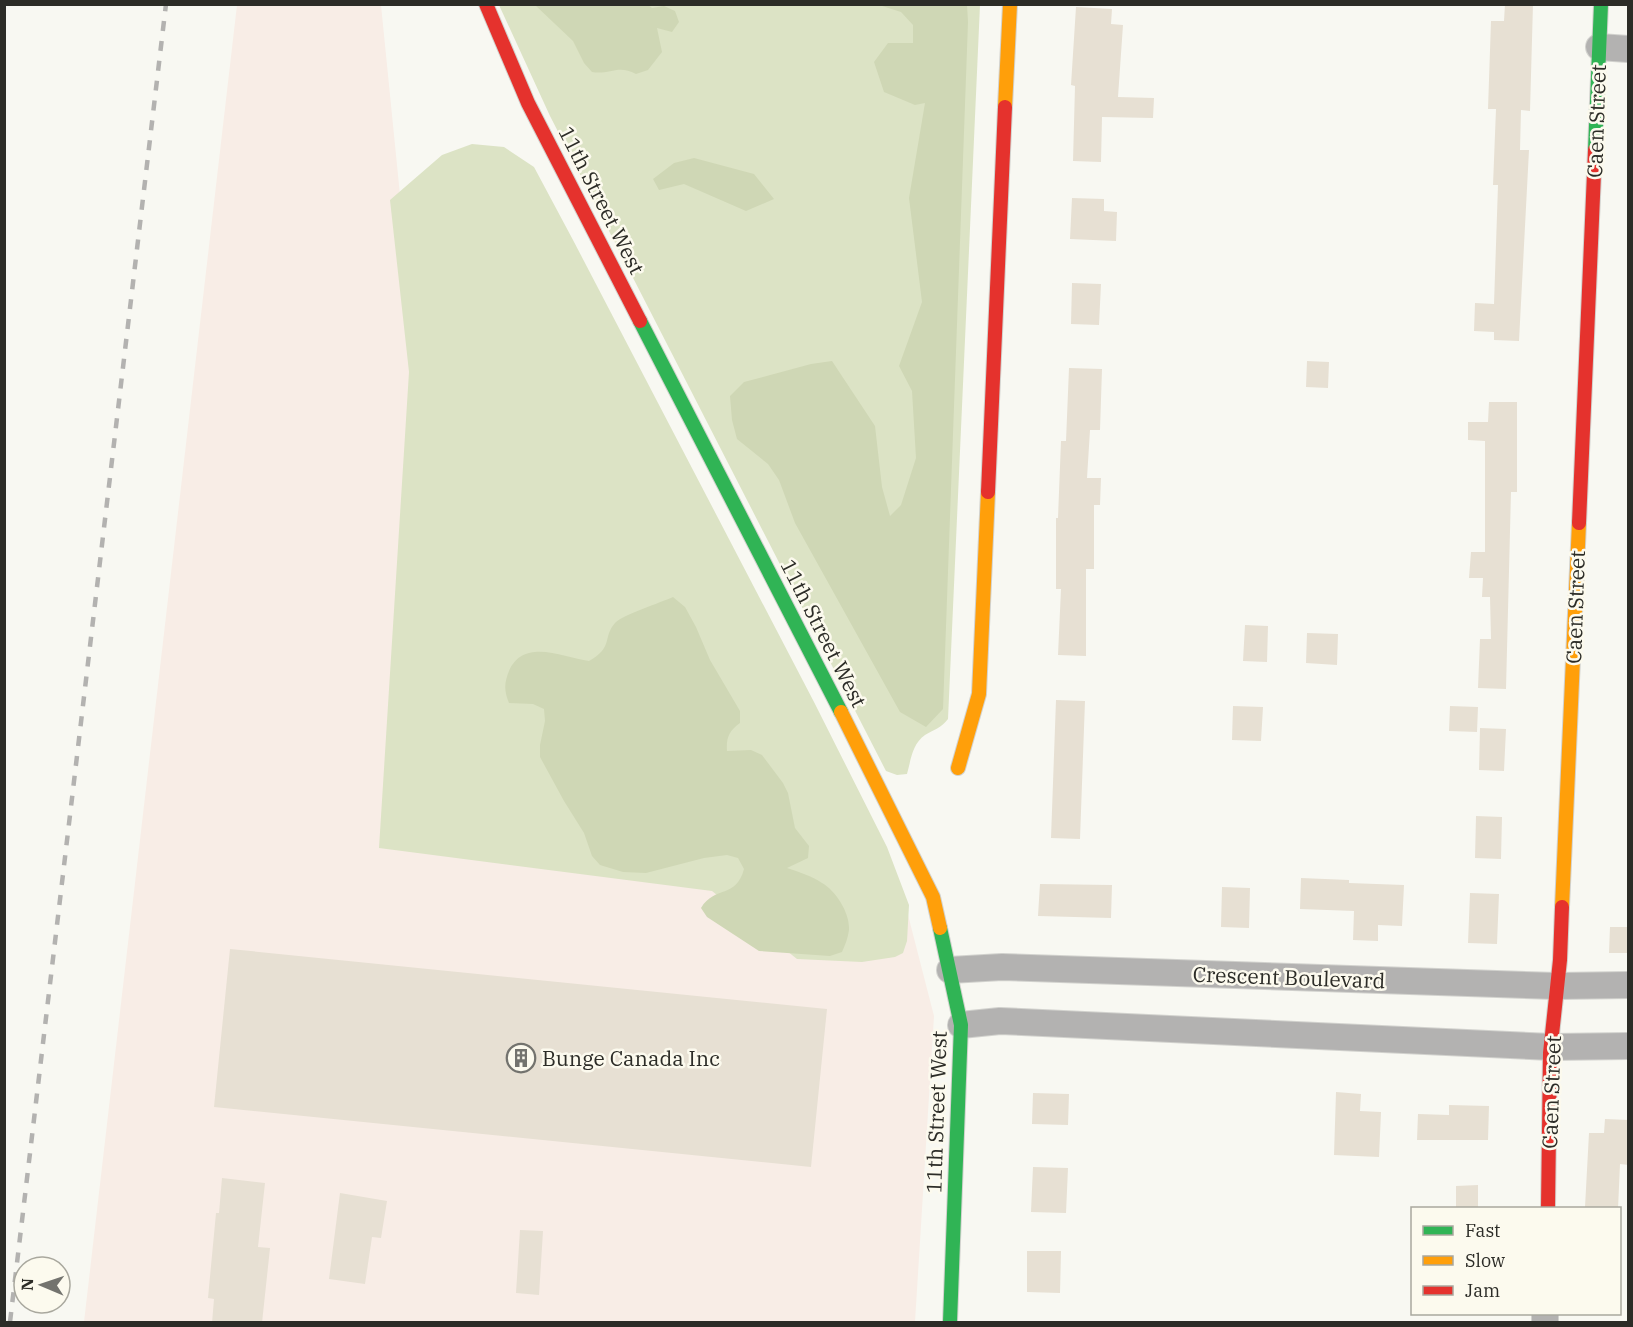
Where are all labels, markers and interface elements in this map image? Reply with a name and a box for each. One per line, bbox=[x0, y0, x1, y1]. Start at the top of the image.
street label: Caen Street bbox=[1580, 64, 1612, 178]
street label: 11th Street West bbox=[553, 121, 651, 279]
street label: Caen Street bbox=[1559, 550, 1591, 664]
street label: 11th Street West bbox=[775, 554, 873, 712]
street label: Crescent Boulevard bbox=[1192, 960, 1386, 994]
street label: 11th Street West bbox=[919, 1030, 953, 1194]
street label: Caen Street bbox=[1535, 1035, 1567, 1149]
building icon: Bunge Canada Inc bbox=[505, 1042, 537, 1074]
place label: Bunge Canada Inc bbox=[542, 1044, 720, 1072]
legend bbox=[1411, 1207, 1621, 1315]
text: Fast bbox=[1465, 1219, 1500, 1242]
text: Slow bbox=[1465, 1249, 1505, 1272]
north arrow bbox=[12, 1255, 72, 1315]
text: N bbox=[17, 1278, 37, 1291]
text: Jam bbox=[1465, 1279, 1500, 1302]

